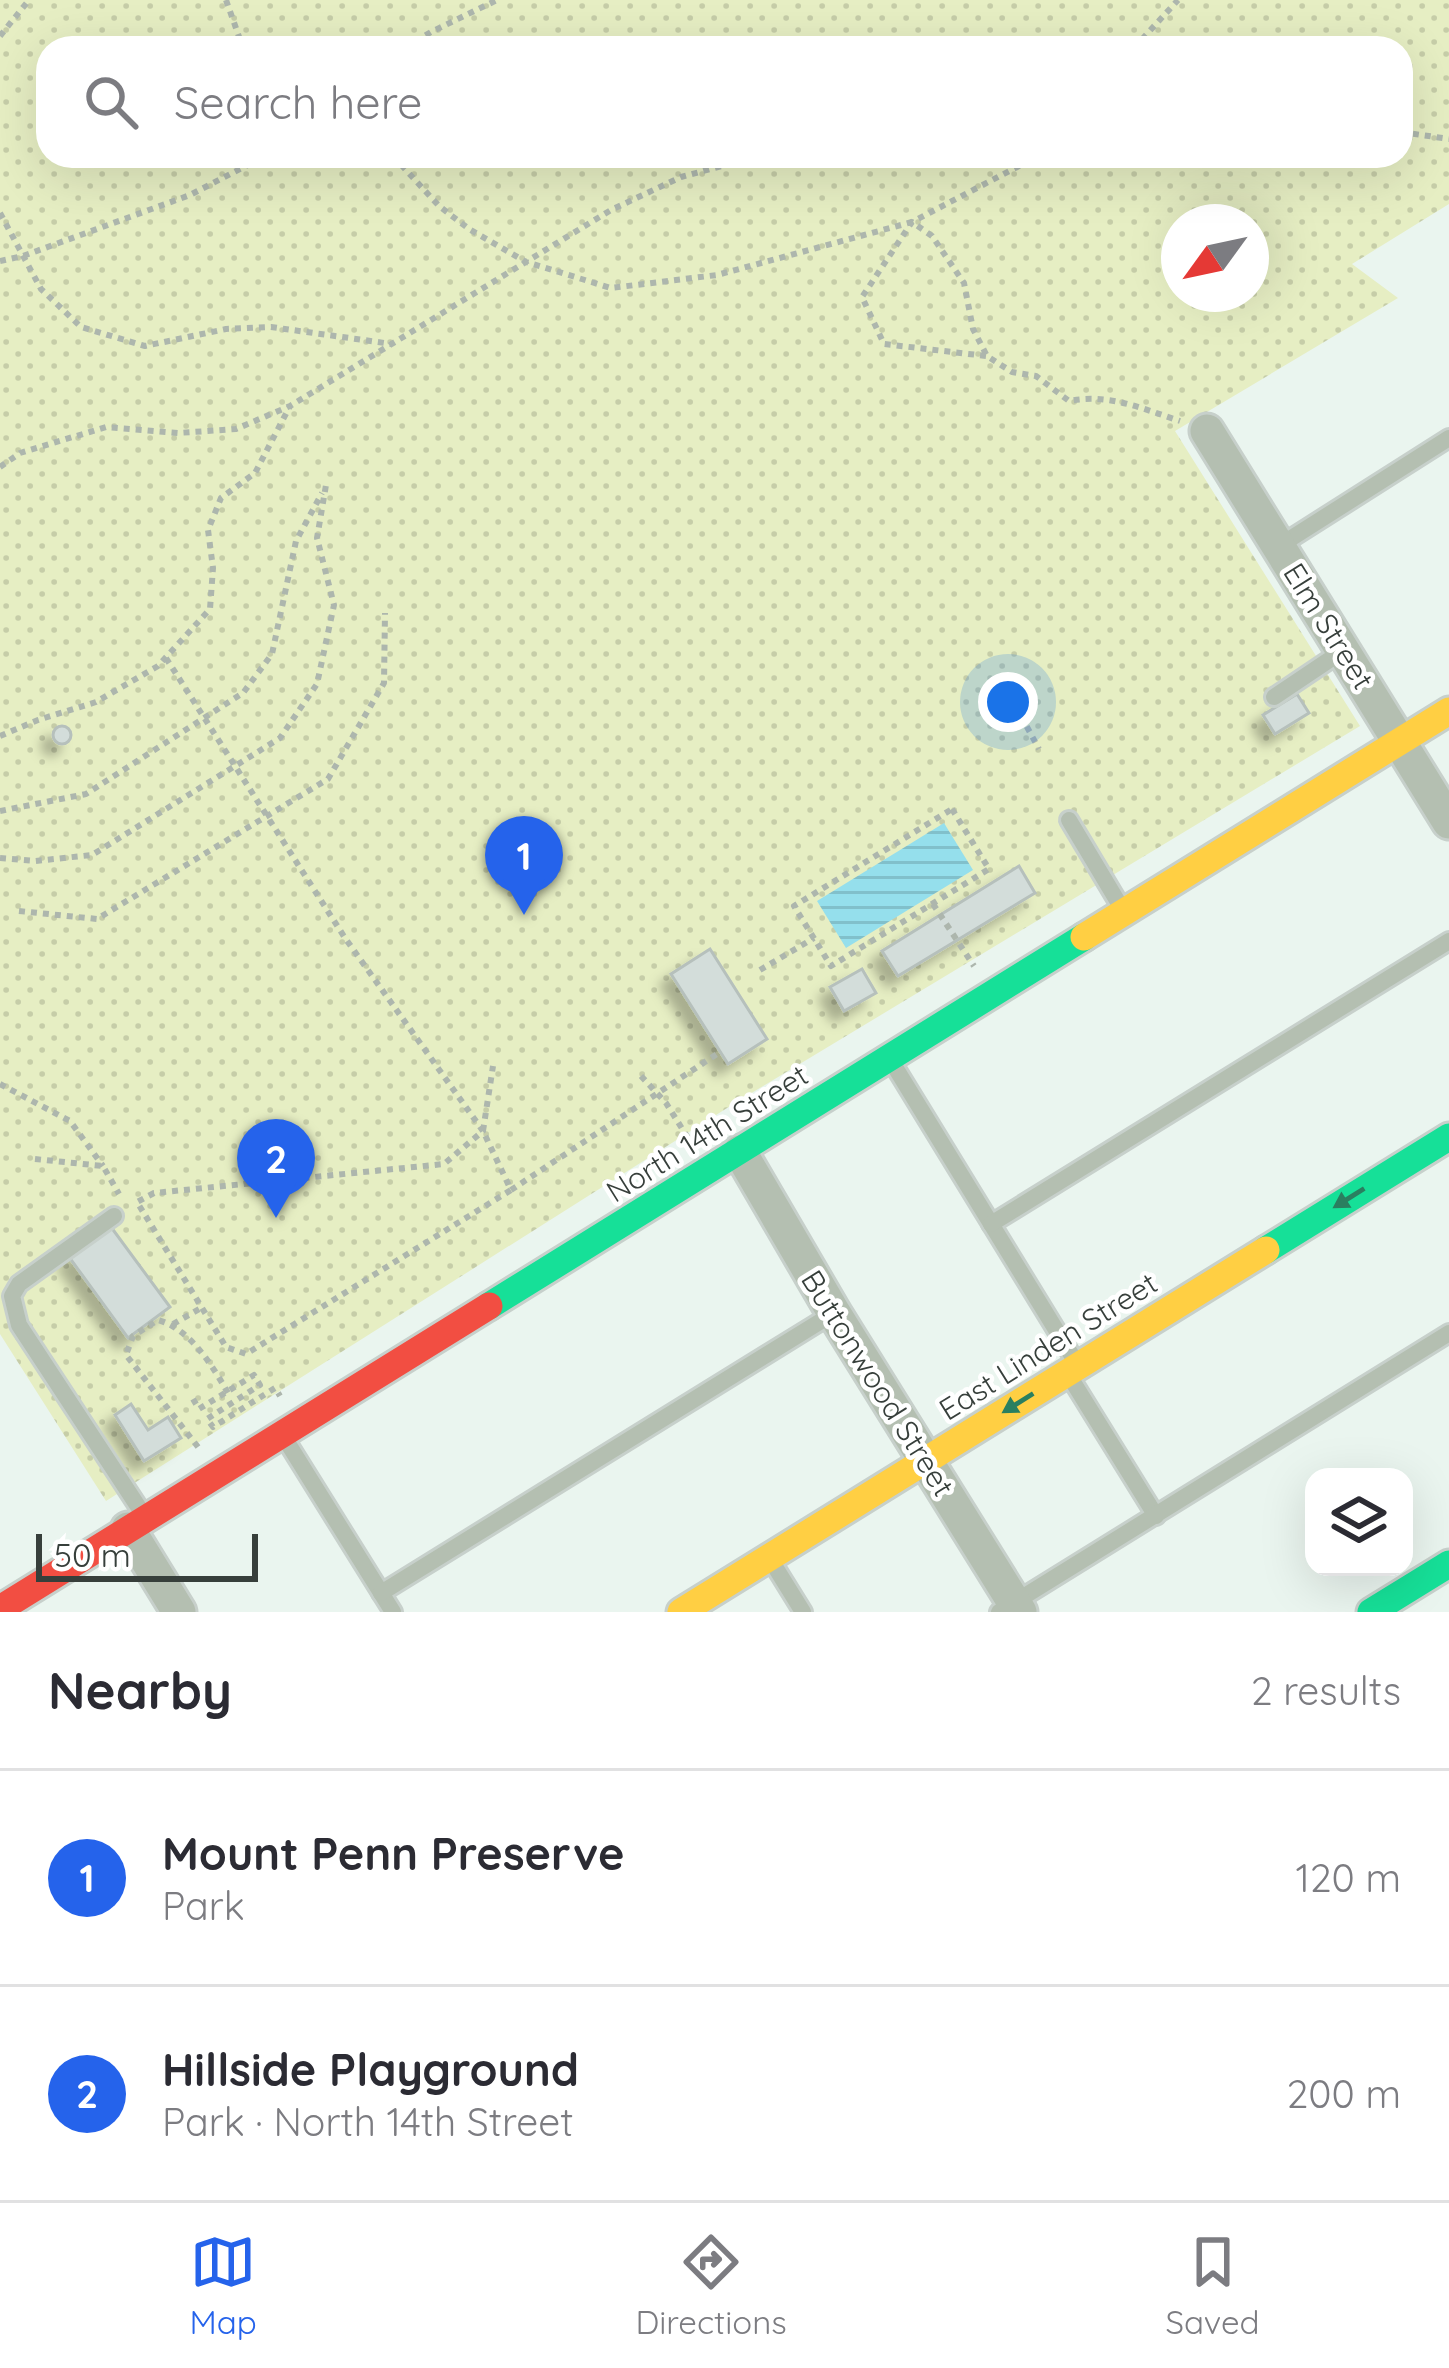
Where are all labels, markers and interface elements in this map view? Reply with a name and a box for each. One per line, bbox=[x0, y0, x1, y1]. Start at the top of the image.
search box bbox=[36, 36, 1413, 168]
icon: search bbox=[78, 69, 144, 135]
text: Search here bbox=[174, 74, 422, 130]
north arrow bbox=[1161, 204, 1269, 312]
street label: Elm Street bbox=[1275, 556, 1383, 696]
your location bbox=[978, 672, 1038, 732]
pin: 1 bbox=[485, 816, 563, 915]
street label: North 14th Street bbox=[599, 1056, 815, 1210]
pin: 2 bbox=[237, 1119, 315, 1218]
one-way arrow bbox=[1333, 1186, 1366, 1208]
street label: Buttonwood Street bbox=[793, 1263, 963, 1503]
street label: East Linden Street bbox=[932, 1264, 1164, 1428]
one-way arrow bbox=[1002, 1392, 1034, 1414]
map controls bbox=[1305, 1468, 1413, 1576]
button: layers bbox=[1305, 1468, 1413, 1576]
scale bar bbox=[36, 1528, 258, 1581]
text: 50 m bbox=[54, 1534, 131, 1575]
text: Nearby bbox=[48, 1658, 232, 1722]
text: 2 results bbox=[1251, 1666, 1401, 1715]
text: Mount Penn Preserve bbox=[162, 1825, 625, 1881]
text: 1 bbox=[79, 1853, 95, 1902]
text: 120 m bbox=[1296, 1853, 1401, 1902]
text: Park bbox=[162, 1881, 245, 1930]
text: Hillside Playground bbox=[162, 2041, 579, 2097]
text: 2 bbox=[76, 2069, 98, 2118]
text: 200 m bbox=[1287, 2069, 1401, 2118]
text: Park · North 14th Street bbox=[162, 2097, 573, 2146]
tab: Map bbox=[189, 2229, 257, 2342]
tab: Directions bbox=[635, 2229, 787, 2342]
tab: Saved bbox=[1166, 2229, 1260, 2342]

